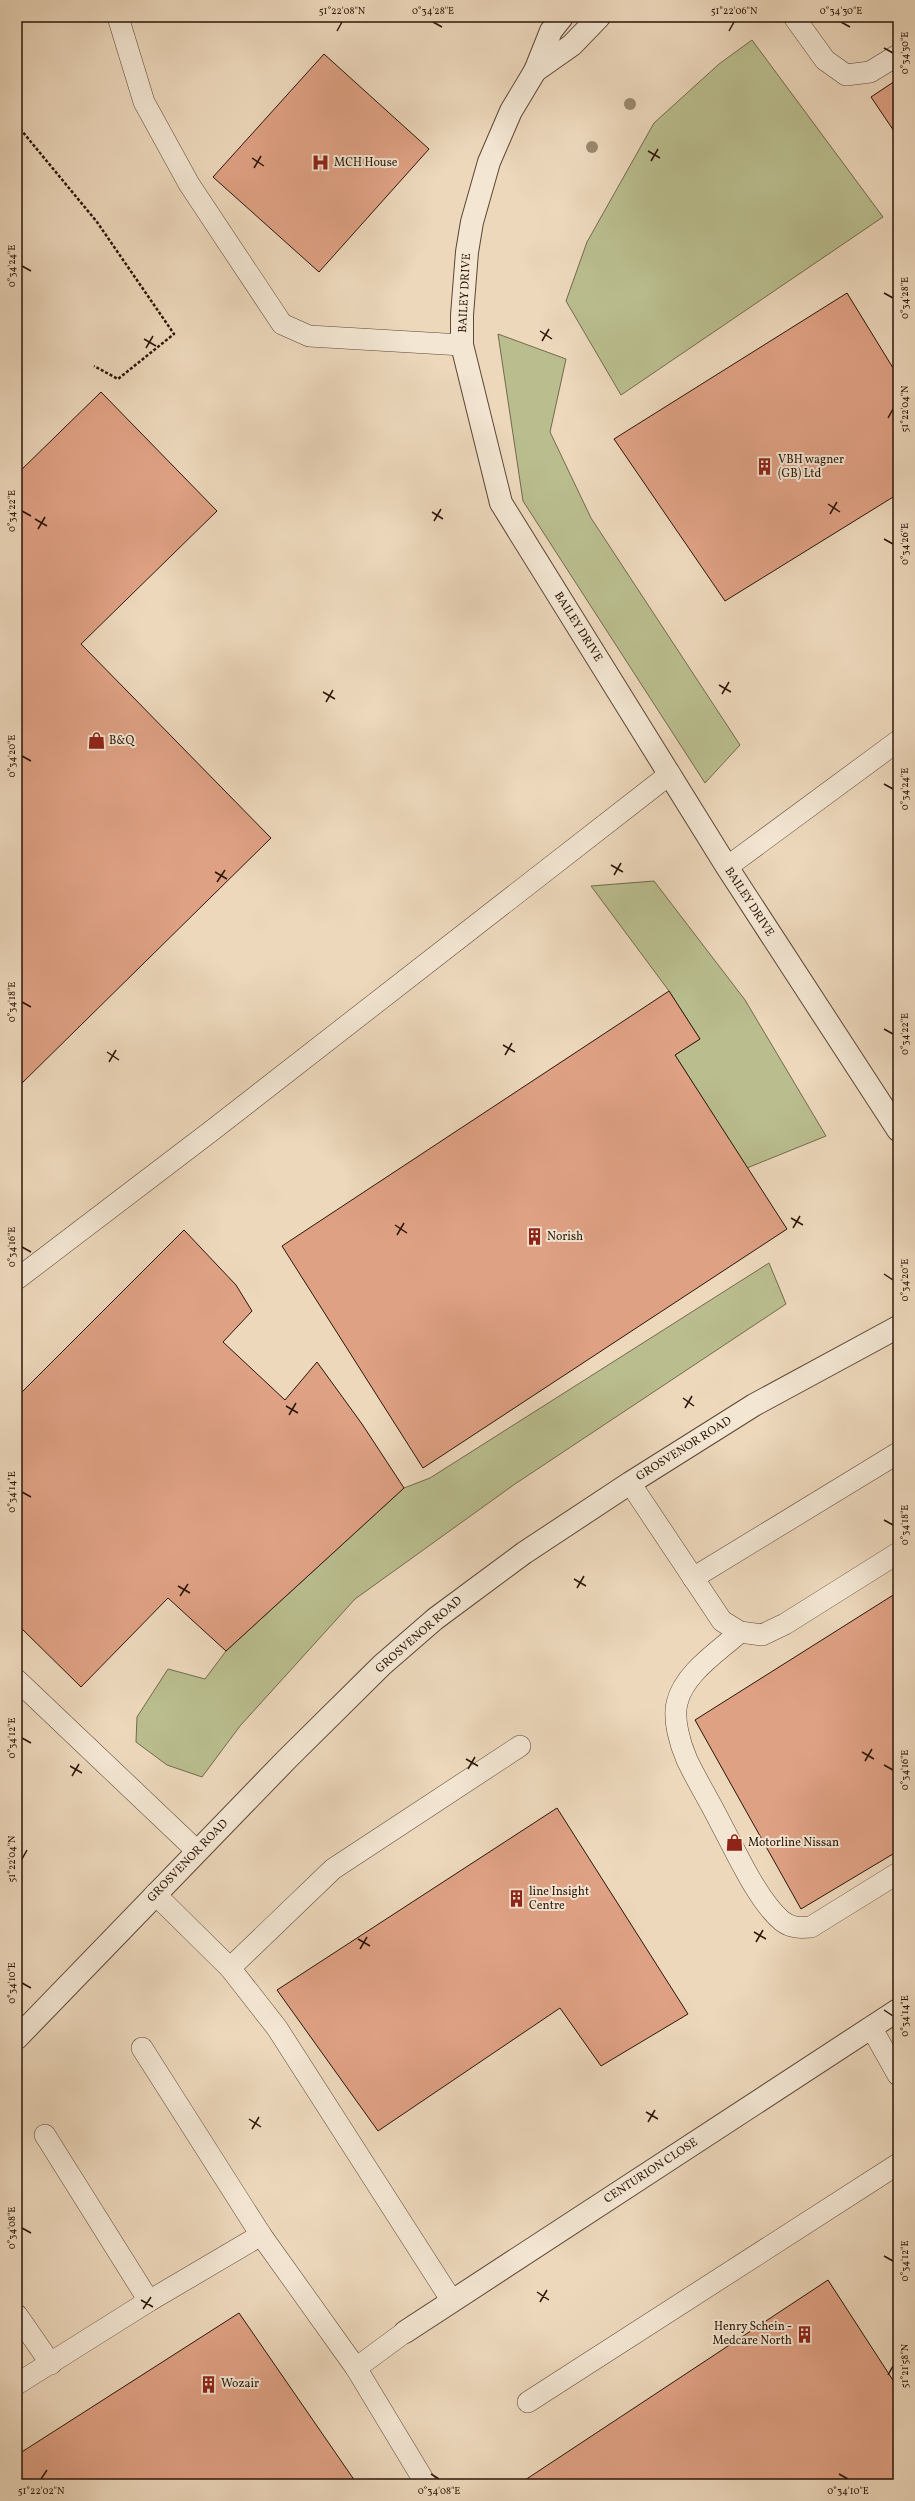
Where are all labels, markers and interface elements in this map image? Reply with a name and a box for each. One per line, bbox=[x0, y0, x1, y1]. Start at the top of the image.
text: 51°22'08"N bbox=[319, 4, 366, 18]
text: 0°34'28"E bbox=[412, 4, 454, 18]
text: 51°22'06"N bbox=[711, 4, 758, 18]
text: 0°34'30"E bbox=[820, 4, 862, 18]
text: 0°34'30"E bbox=[898, 32, 912, 74]
hospital icon: MCH House bbox=[311, 153, 331, 173]
place label: MCH House bbox=[334, 155, 398, 171]
text: 0°34'24"E bbox=[5, 245, 19, 287]
street label: BAILEY DRIVE bbox=[455, 253, 475, 333]
text: 0°34'28"E bbox=[898, 277, 912, 319]
text: 51°22'04"N bbox=[898, 385, 912, 432]
place label: VBH wagner (GB) Ltd bbox=[778, 452, 844, 482]
building icon: VBH wagner (GB) Ltd bbox=[755, 457, 775, 477]
text: 0°34'22"E bbox=[5, 490, 19, 532]
text: 0°34'26"E bbox=[898, 523, 912, 565]
street label: BAILEY DRIVE bbox=[550, 589, 606, 665]
shop icon: B&Q bbox=[86, 731, 106, 751]
place label: B&Q bbox=[109, 733, 135, 749]
text: 0°34'20"E bbox=[5, 735, 19, 777]
text: 0°34'24"E bbox=[898, 768, 912, 810]
street label: BAILEY DRIVE bbox=[721, 864, 777, 940]
text: 0°34'18"E bbox=[5, 982, 19, 1022]
text: 0°34'22"E bbox=[898, 1013, 912, 1055]
text: 0°34'16"E bbox=[5, 1227, 19, 1267]
building icon: Norish bbox=[524, 1227, 544, 1247]
place label: Norish bbox=[547, 1229, 583, 1245]
text: 0°34'20"E bbox=[898, 1259, 912, 1301]
street label: GROSVENOR ROAD bbox=[633, 1413, 735, 1485]
text: 0°34'14"E bbox=[5, 1471, 19, 1513]
text: 0°34'18"E bbox=[898, 1505, 912, 1545]
street label: GROSVENOR ROAD bbox=[372, 1593, 466, 1677]
text: 0°34'12"E bbox=[5, 1718, 19, 1758]
text: 0°34'16"E bbox=[898, 1750, 912, 1790]
street label: GROSVENOR ROAD bbox=[144, 1816, 232, 1906]
shop icon: Motorline Nissan bbox=[725, 1833, 745, 1853]
text: 51°22'04"N bbox=[5, 1835, 19, 1882]
place label: Motorline Nissan bbox=[748, 1835, 839, 1851]
place label: line Insight Centre bbox=[529, 1884, 589, 1914]
building icon: line Insight Centre bbox=[506, 1889, 526, 1909]
text: 0°34'10"E bbox=[5, 1962, 19, 2004]
text: 0°34'14"E bbox=[898, 1995, 912, 2037]
street label: CENTURION CLOSE bbox=[601, 2135, 701, 2207]
text: 0°34'08"E bbox=[5, 2207, 19, 2249]
text: 0°34'12"E bbox=[898, 2241, 912, 2281]
place label: Henry Schein - Medcare North bbox=[712, 2319, 792, 2349]
building icon: Henry Schein - Medcare North bbox=[795, 2324, 815, 2344]
text: 51°21'58"N bbox=[898, 2343, 912, 2388]
building icon: Wozair bbox=[198, 2374, 218, 2394]
place label: Wozair bbox=[221, 2376, 259, 2392]
text: 51°22'02"N bbox=[18, 2484, 65, 2498]
text: 0°34'08"E bbox=[418, 2484, 460, 2498]
text: 0°34'10"E bbox=[827, 2484, 869, 2498]

